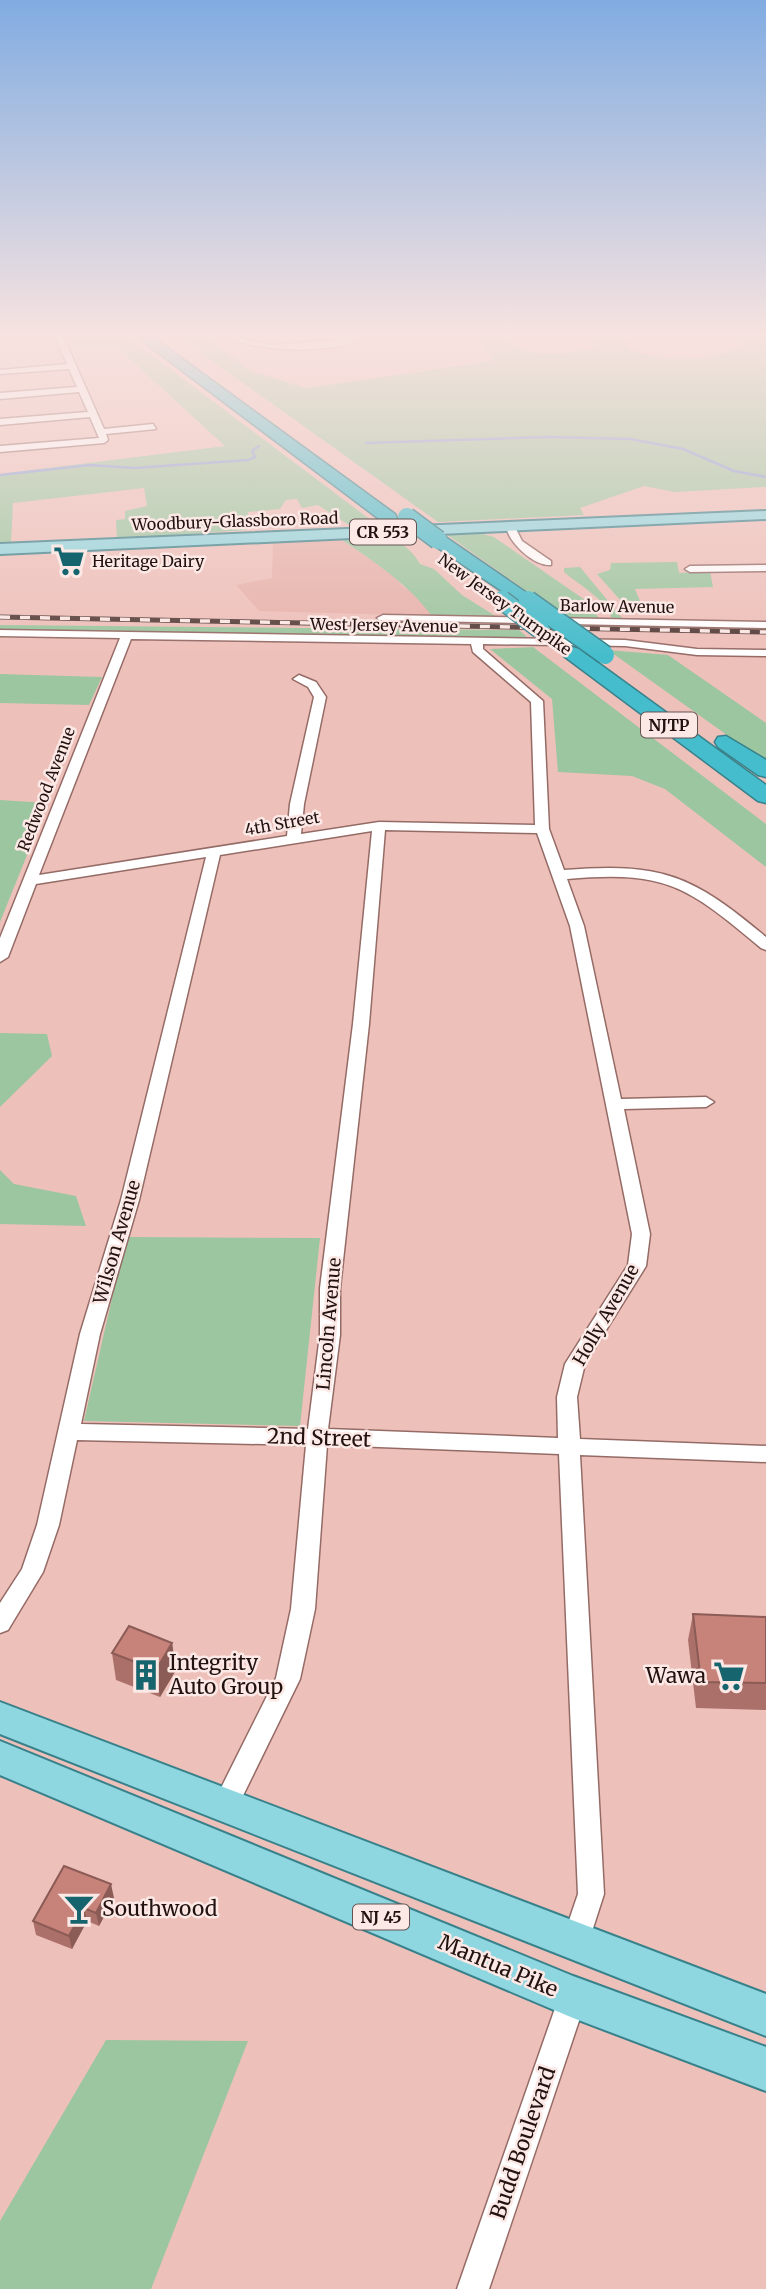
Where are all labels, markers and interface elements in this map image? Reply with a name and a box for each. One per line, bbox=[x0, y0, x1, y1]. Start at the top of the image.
street label: Woodbury-Glassboro Road bbox=[130, 507, 339, 535]
road number: CR 553 bbox=[350, 520, 416, 544]
supermarket icon: Heritage Dairy bbox=[52, 544, 86, 578]
street label: New Jersey Turnpike bbox=[434, 549, 576, 659]
place label: Heritage Dairy bbox=[92, 551, 205, 571]
street label: Barlow Avenue bbox=[560, 595, 674, 617]
street label: West Jersey Avenue bbox=[309, 614, 458, 636]
road number: NJTP bbox=[641, 712, 697, 738]
street label: Redwood Avenue bbox=[13, 724, 79, 854]
street label: 4th Street bbox=[243, 806, 322, 839]
street label: Wilson Avenue bbox=[88, 1177, 145, 1307]
street label: Lincoln Avenue bbox=[311, 1257, 346, 1391]
street label: Holly Avenue bbox=[567, 1260, 644, 1370]
street label: 2nd Street bbox=[267, 1422, 371, 1453]
place label: Integrity Auto Group bbox=[168, 1649, 283, 1700]
building icon: Integrity Auto Group bbox=[129, 1658, 163, 1692]
supermarket icon: Wawa bbox=[712, 1659, 746, 1693]
place label: Wawa bbox=[645, 1662, 706, 1689]
bar icon: Southwood bbox=[62, 1892, 96, 1926]
place label: Southwood bbox=[102, 1895, 218, 1922]
road number: NJ 45 bbox=[353, 1904, 409, 1929]
street label: Mantua Pike bbox=[434, 1928, 562, 2003]
street label: Budd Boulevard bbox=[484, 2063, 561, 2223]

